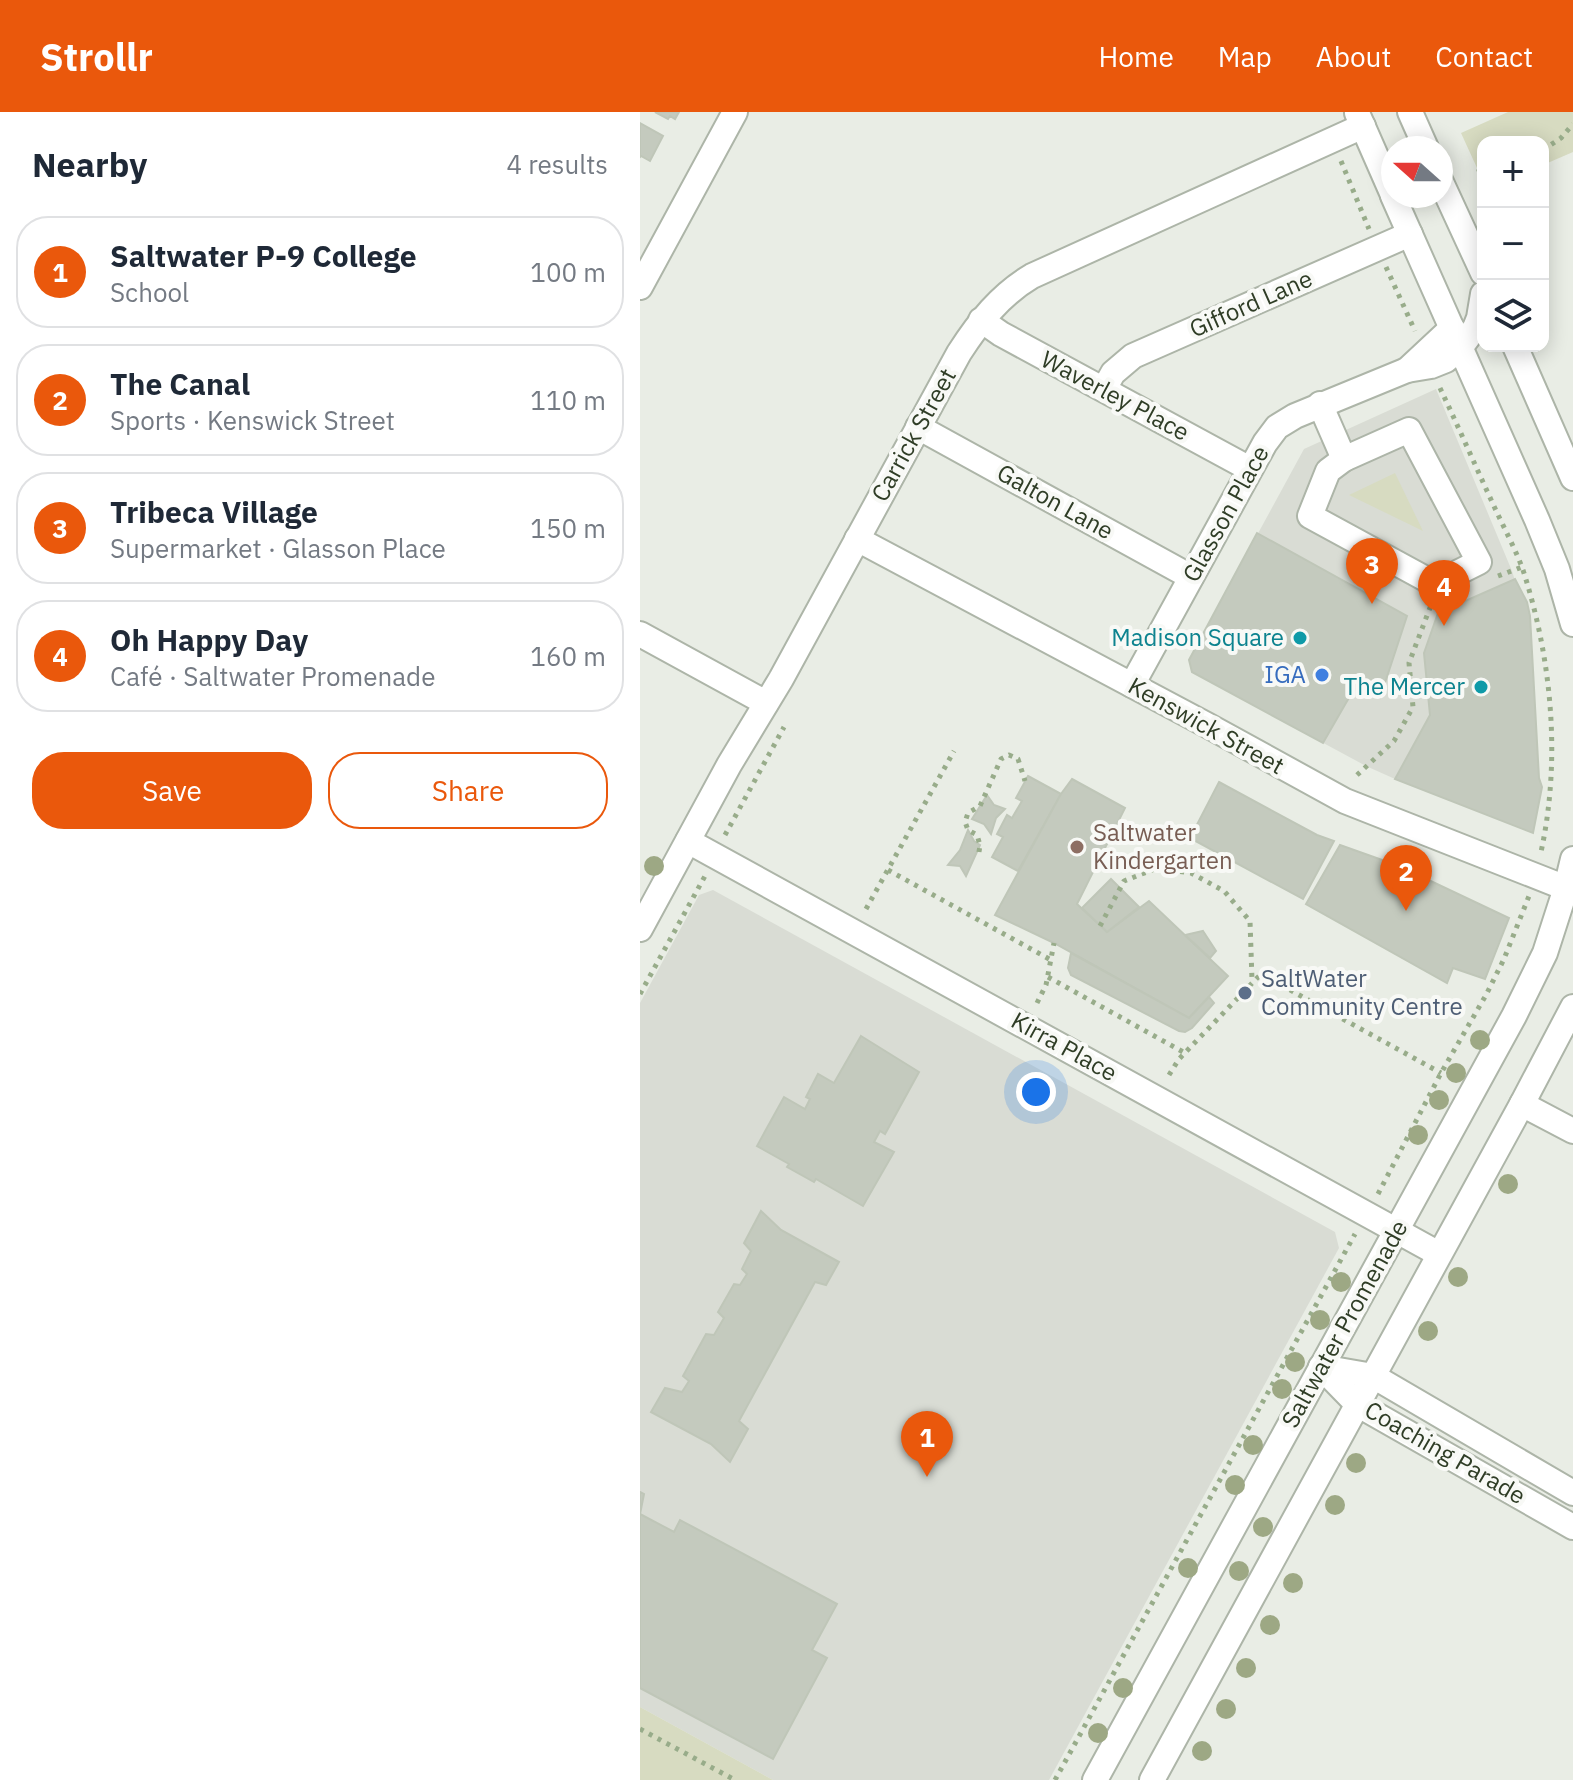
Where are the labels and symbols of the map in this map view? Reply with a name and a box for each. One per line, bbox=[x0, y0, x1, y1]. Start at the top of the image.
north arrow bbox=[1381, 136, 1453, 208]
street label: Gifford Lane bbox=[1184, 262, 1317, 344]
street label: Waverley Place bbox=[1036, 343, 1195, 448]
street label: Carrick Street bbox=[863, 362, 963, 507]
street label: Glasson Place bbox=[1175, 440, 1276, 587]
street label: Galton Lane bbox=[991, 456, 1119, 546]
pin: 3 bbox=[1346, 538, 1398, 604]
pin: 4 bbox=[1418, 560, 1470, 626]
place label: Madison Square bbox=[1111, 621, 1284, 653]
marker: Madison Square bbox=[1291, 629, 1309, 647]
place label: IGA bbox=[1264, 658, 1306, 690]
marker: IGA bbox=[1313, 666, 1331, 684]
street label: Kenswick Street bbox=[1123, 669, 1290, 781]
place label: The Mercer bbox=[1344, 670, 1465, 702]
marker: The Mercer bbox=[1472, 678, 1490, 696]
place label: Saltwater Kindergarten bbox=[1093, 816, 1233, 876]
marker: Saltwater Kindergarten bbox=[1068, 838, 1086, 856]
pin: 2 bbox=[1380, 845, 1432, 911]
place label: SaltWater Community Centre bbox=[1261, 962, 1463, 1022]
marker: SaltWater Community Centre bbox=[1236, 984, 1254, 1002]
street label: Kirra Place bbox=[1006, 1004, 1123, 1088]
your location bbox=[1016, 1072, 1056, 1112]
street label: Saltwater Promenade bbox=[1274, 1214, 1415, 1433]
street label: Coaching Parade bbox=[1359, 1393, 1532, 1511]
pin: 1 bbox=[901, 1411, 953, 1477]

